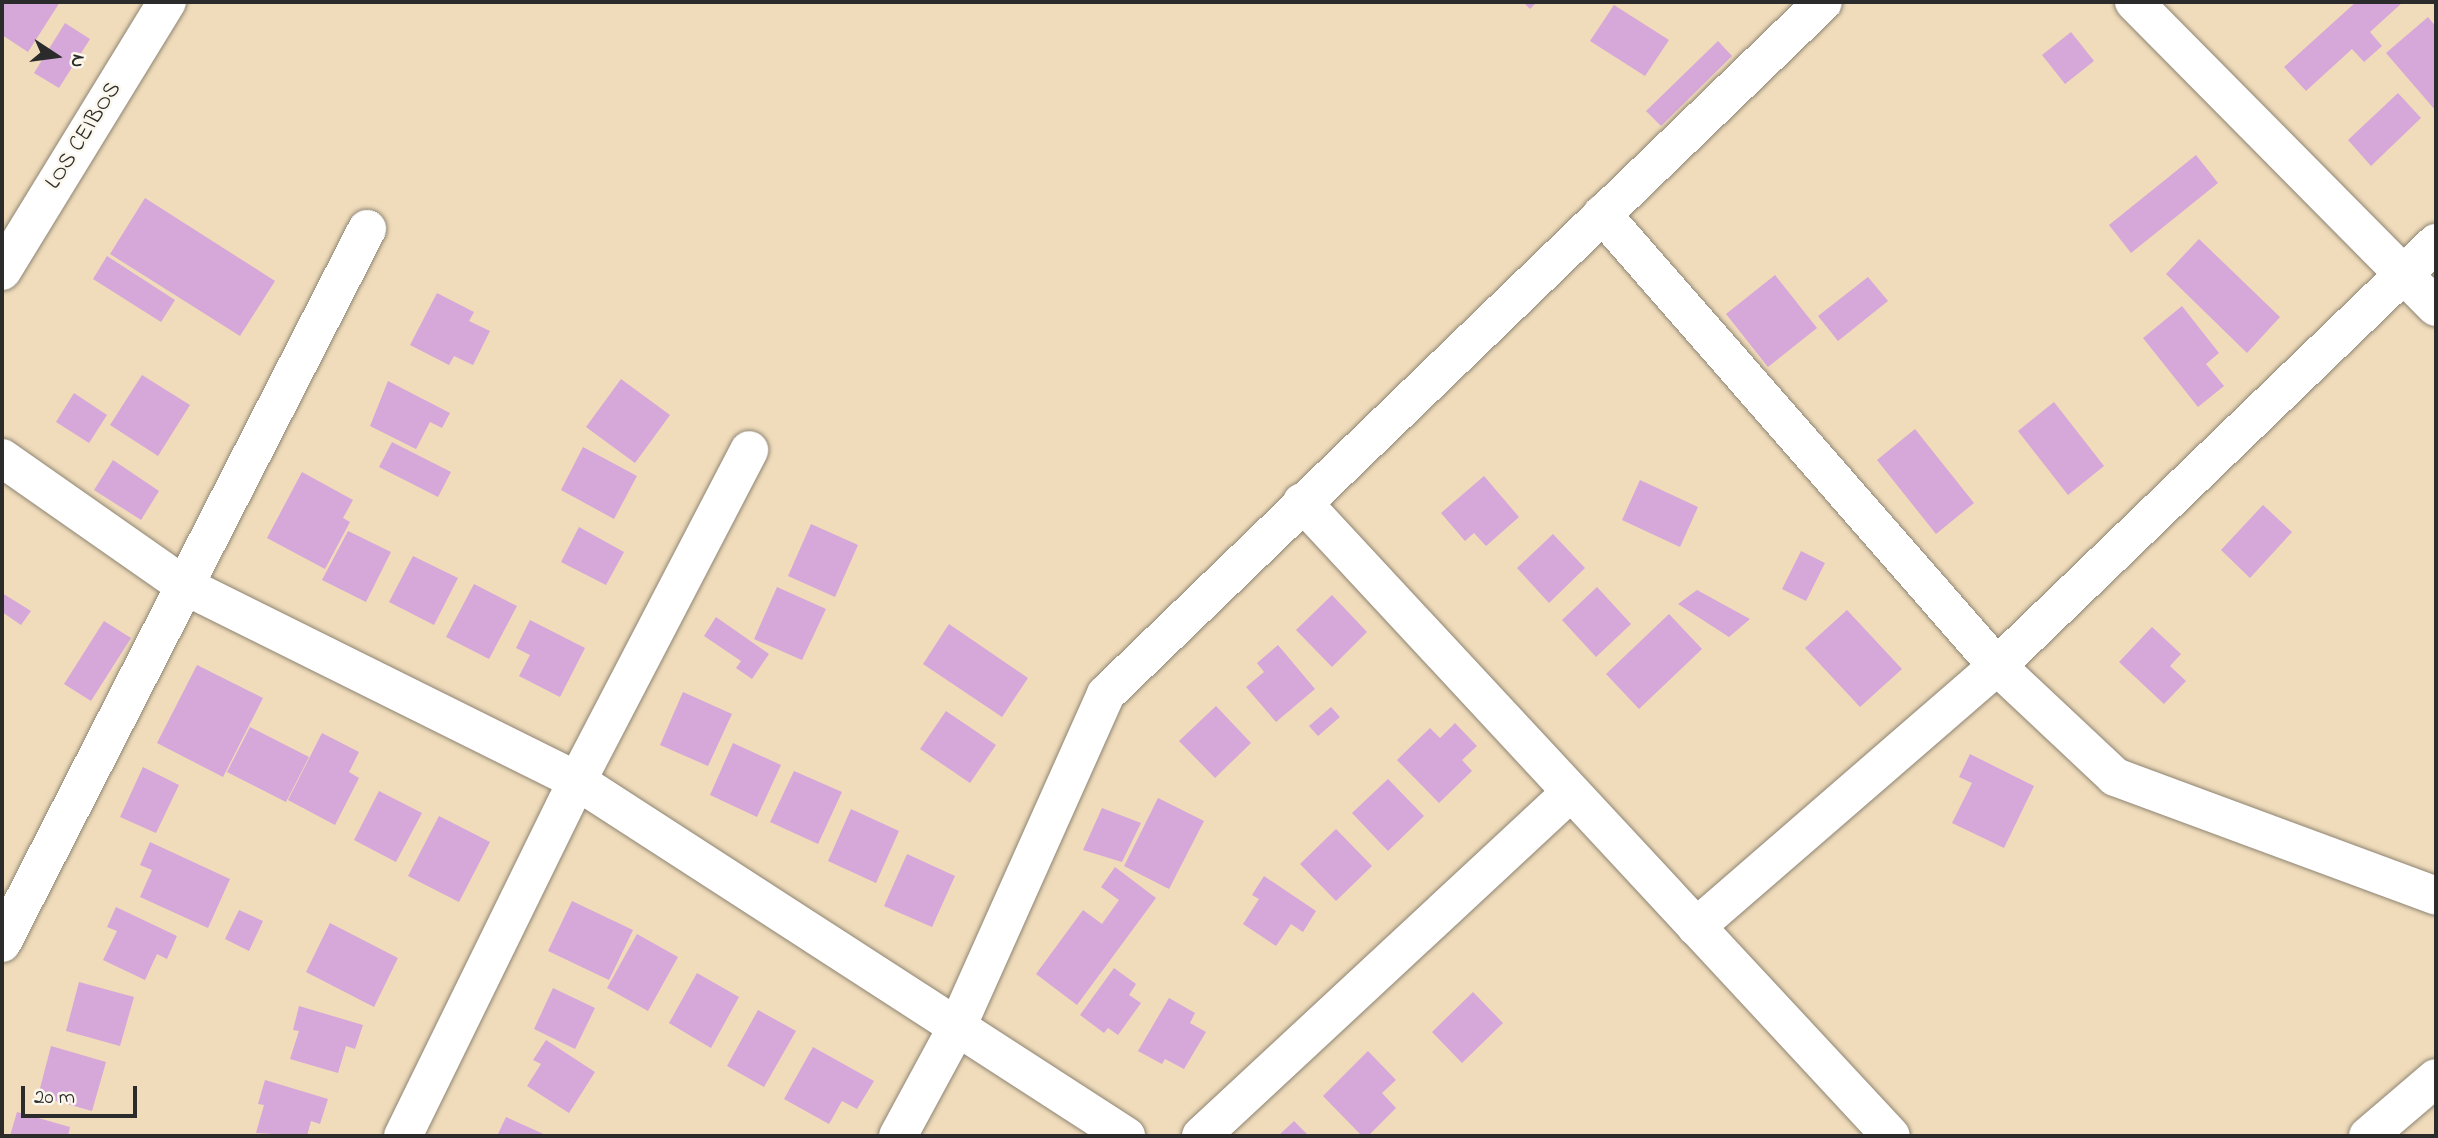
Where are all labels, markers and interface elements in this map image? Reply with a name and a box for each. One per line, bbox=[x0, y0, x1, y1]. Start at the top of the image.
north arrow bbox=[21, 21, 91, 91]
text: N bbox=[62, 52, 92, 70]
street label: LOS CEIBOS bbox=[40, 77, 128, 195]
scale bar bbox=[24, 1072, 140, 1116]
text: 20 m bbox=[34, 1083, 75, 1113]

